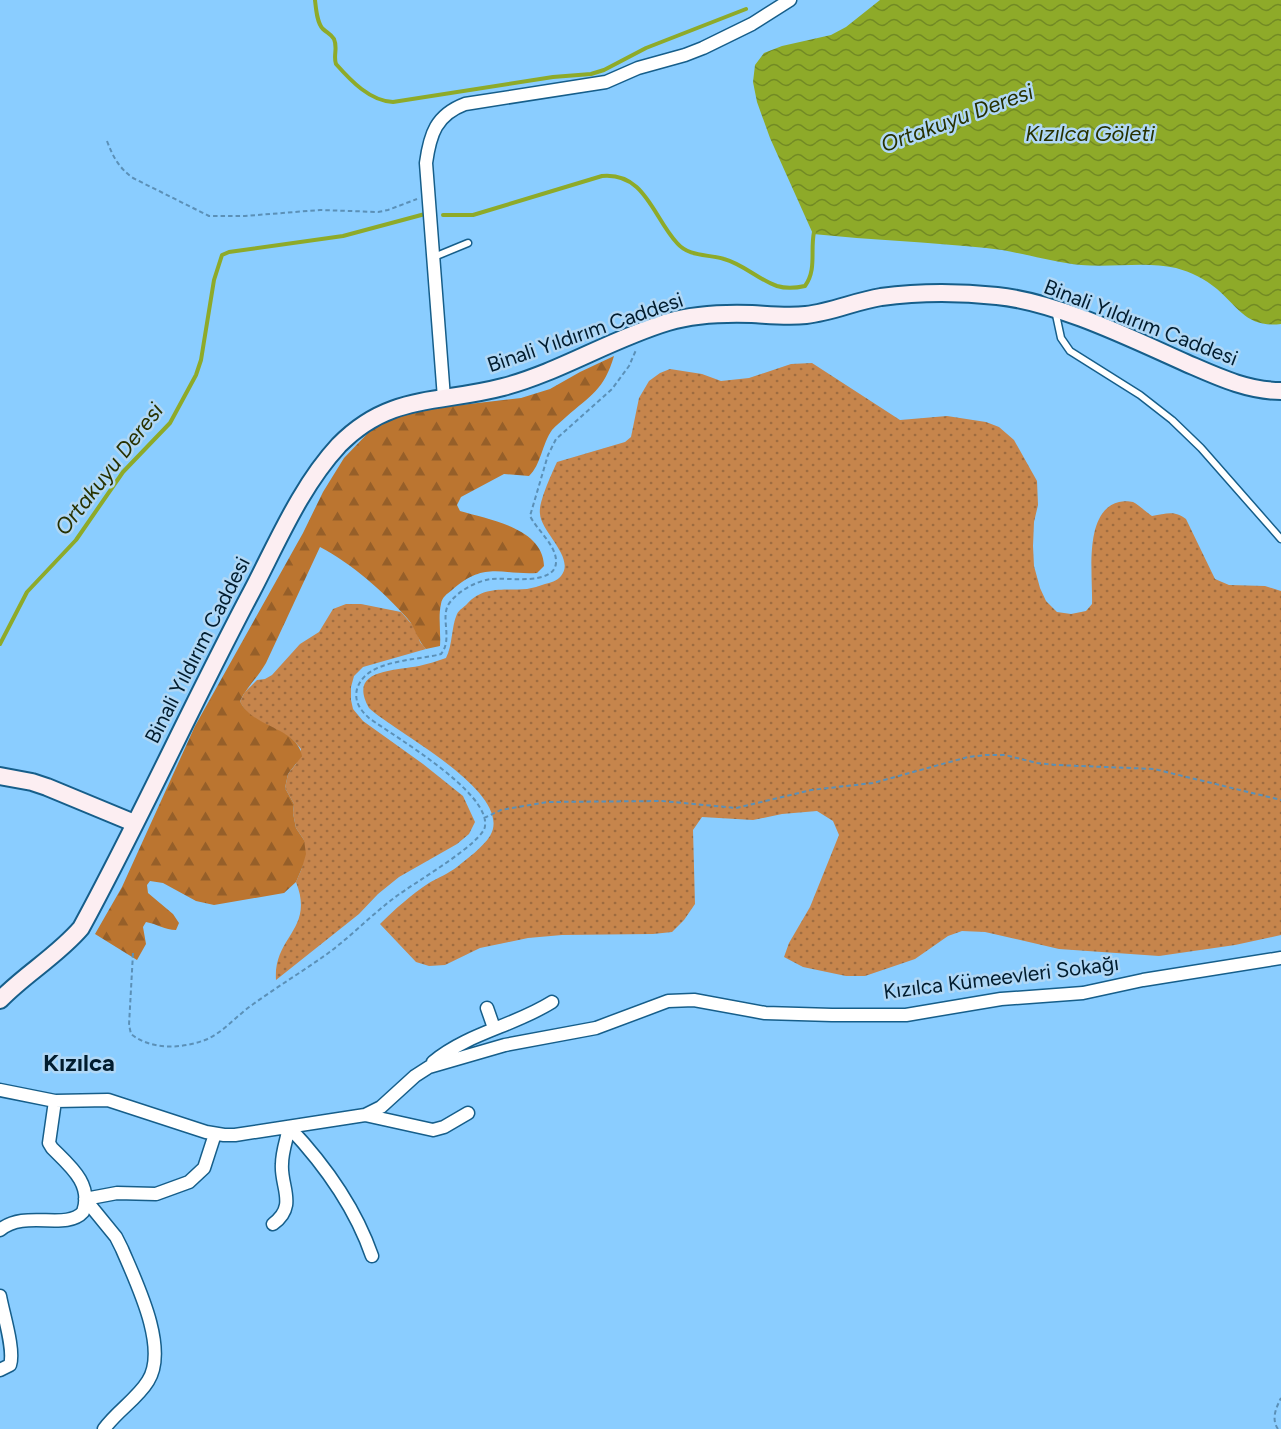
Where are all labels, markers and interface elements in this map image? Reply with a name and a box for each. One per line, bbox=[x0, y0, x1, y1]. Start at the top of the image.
water label: Ortakuyu Deresi bbox=[877, 78, 1038, 158]
water label: Kızılca Göleti bbox=[1025, 120, 1156, 147]
street label: Binali Yıldırım Caddesi bbox=[1040, 273, 1242, 371]
street label: Binali Yıldırım Caddesi bbox=[484, 287, 686, 377]
water label: Ortakuyu Deresi bbox=[49, 397, 170, 540]
street label: Binali Yıldırım Caddesi bbox=[139, 553, 255, 747]
street label: Kızılca Kümeevleri Sokağı bbox=[882, 950, 1120, 1004]
district label: Kızılca bbox=[43, 1048, 115, 1077]

